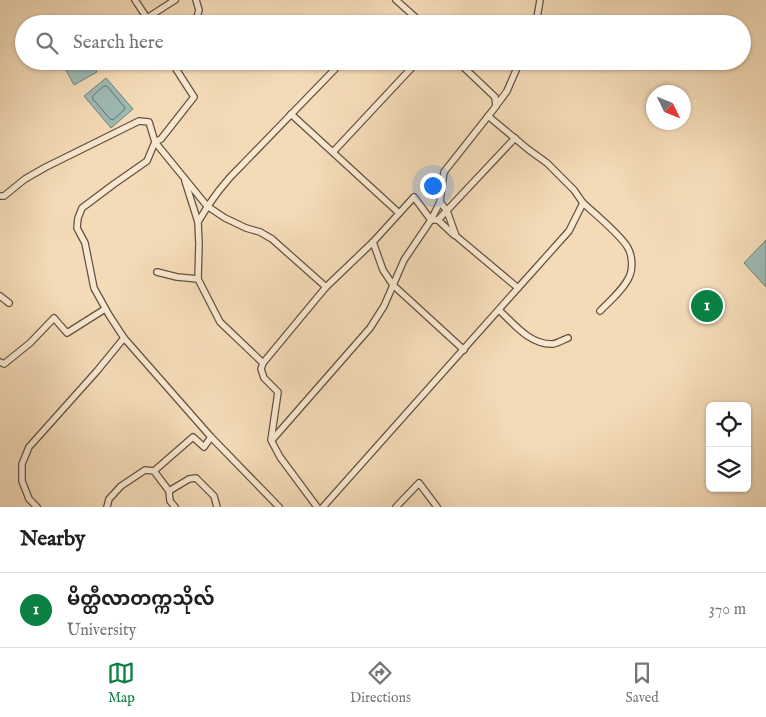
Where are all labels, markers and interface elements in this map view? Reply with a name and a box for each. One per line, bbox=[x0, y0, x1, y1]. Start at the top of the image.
search box bbox=[15, 15, 751, 70]
icon: search bbox=[33, 29, 61, 57]
text: Search here bbox=[73, 31, 164, 55]
north arrow bbox=[646, 85, 691, 130]
your location bbox=[420, 173, 446, 199]
pin: 1 bbox=[691, 287, 723, 325]
map controls bbox=[706, 402, 751, 492]
button: locate bbox=[706, 402, 751, 447]
button: layers bbox=[706, 447, 751, 492]
text: Nearby bbox=[20, 526, 85, 553]
text: မိတ္ထီလာတက္ကသိုလ် bbox=[67, 588, 215, 612]
text: 1 bbox=[33, 600, 39, 620]
text: 370 m bbox=[709, 600, 746, 620]
text: University bbox=[67, 621, 136, 641]
tab: Map bbox=[107, 659, 135, 707]
tab: Directions bbox=[350, 659, 411, 707]
tab: Saved bbox=[626, 659, 659, 707]

